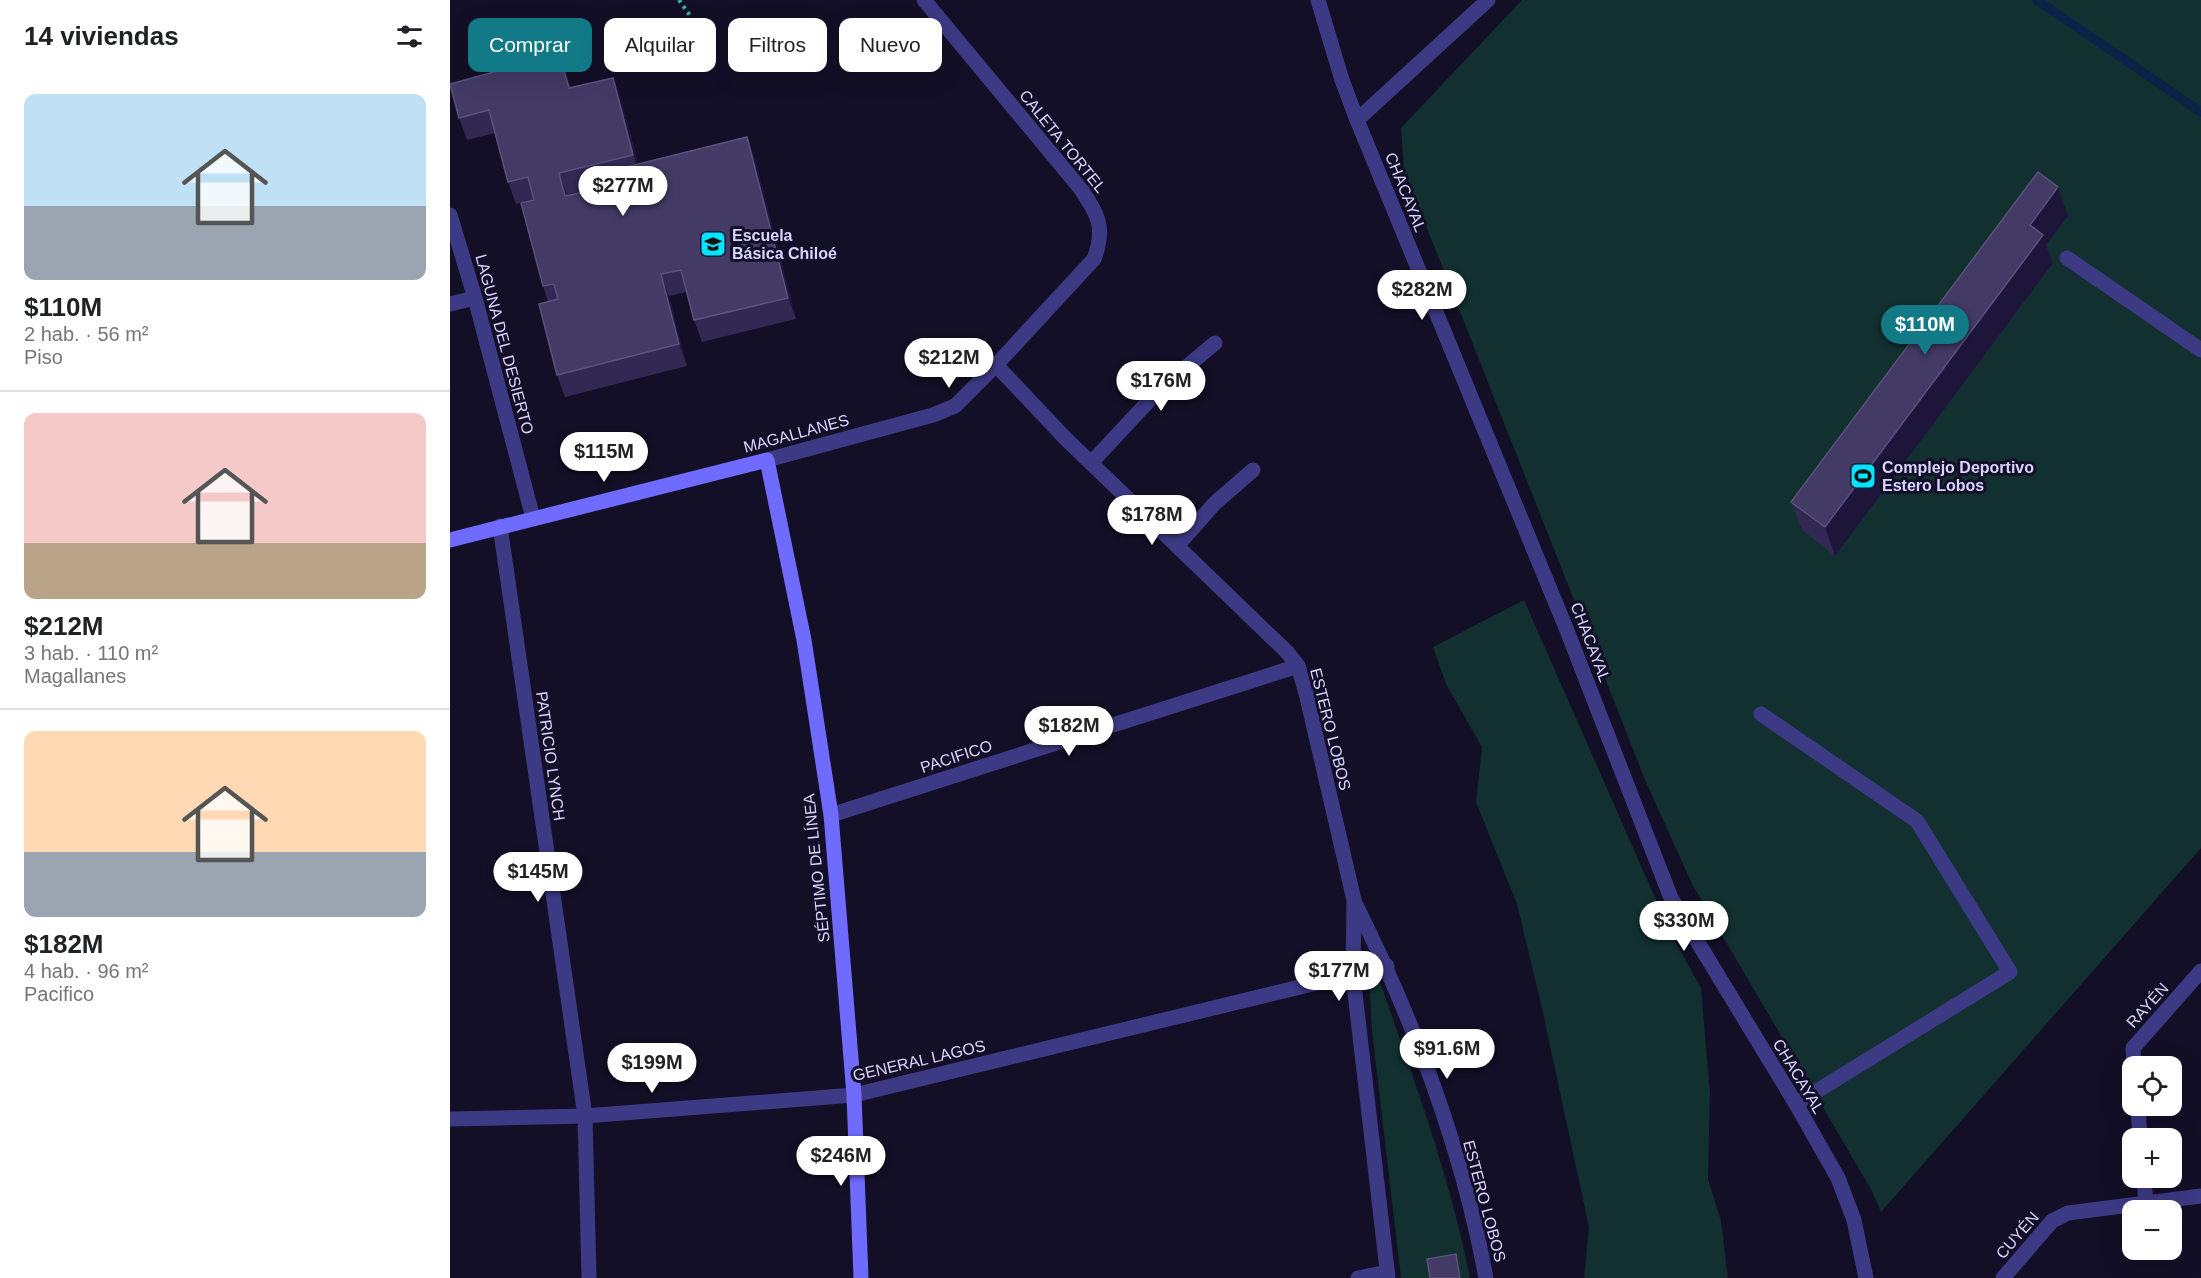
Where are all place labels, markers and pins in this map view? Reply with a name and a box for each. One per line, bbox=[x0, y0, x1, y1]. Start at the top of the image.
pin: $277M bbox=[581, 166, 665, 217]
place label: Escuela Básica Chiloé bbox=[732, 227, 837, 262]
school or university icon: Escuela Básica Chiloé bbox=[698, 229, 728, 259]
pin: $282M bbox=[1380, 270, 1464, 321]
pin: $110M bbox=[1883, 305, 1967, 356]
pin: $212M bbox=[907, 338, 991, 389]
pin: $176M bbox=[1119, 361, 1203, 412]
pin: $115M bbox=[562, 432, 646, 483]
place label: Complejo Deportivo Estero Lobos bbox=[1882, 459, 2034, 494]
sports icon: Complejo Deportivo Estero Lobos bbox=[1848, 461, 1878, 491]
pin: $178M bbox=[1110, 495, 1194, 546]
pin: $182M bbox=[1027, 706, 1111, 757]
pin: $145M bbox=[496, 852, 580, 903]
pin: $330M bbox=[1642, 901, 1726, 952]
pin: $177M bbox=[1297, 951, 1381, 1002]
pin: $91.6M bbox=[1398, 1029, 1496, 1080]
pin: $199M bbox=[610, 1043, 694, 1094]
pin: $246M bbox=[799, 1136, 883, 1187]

